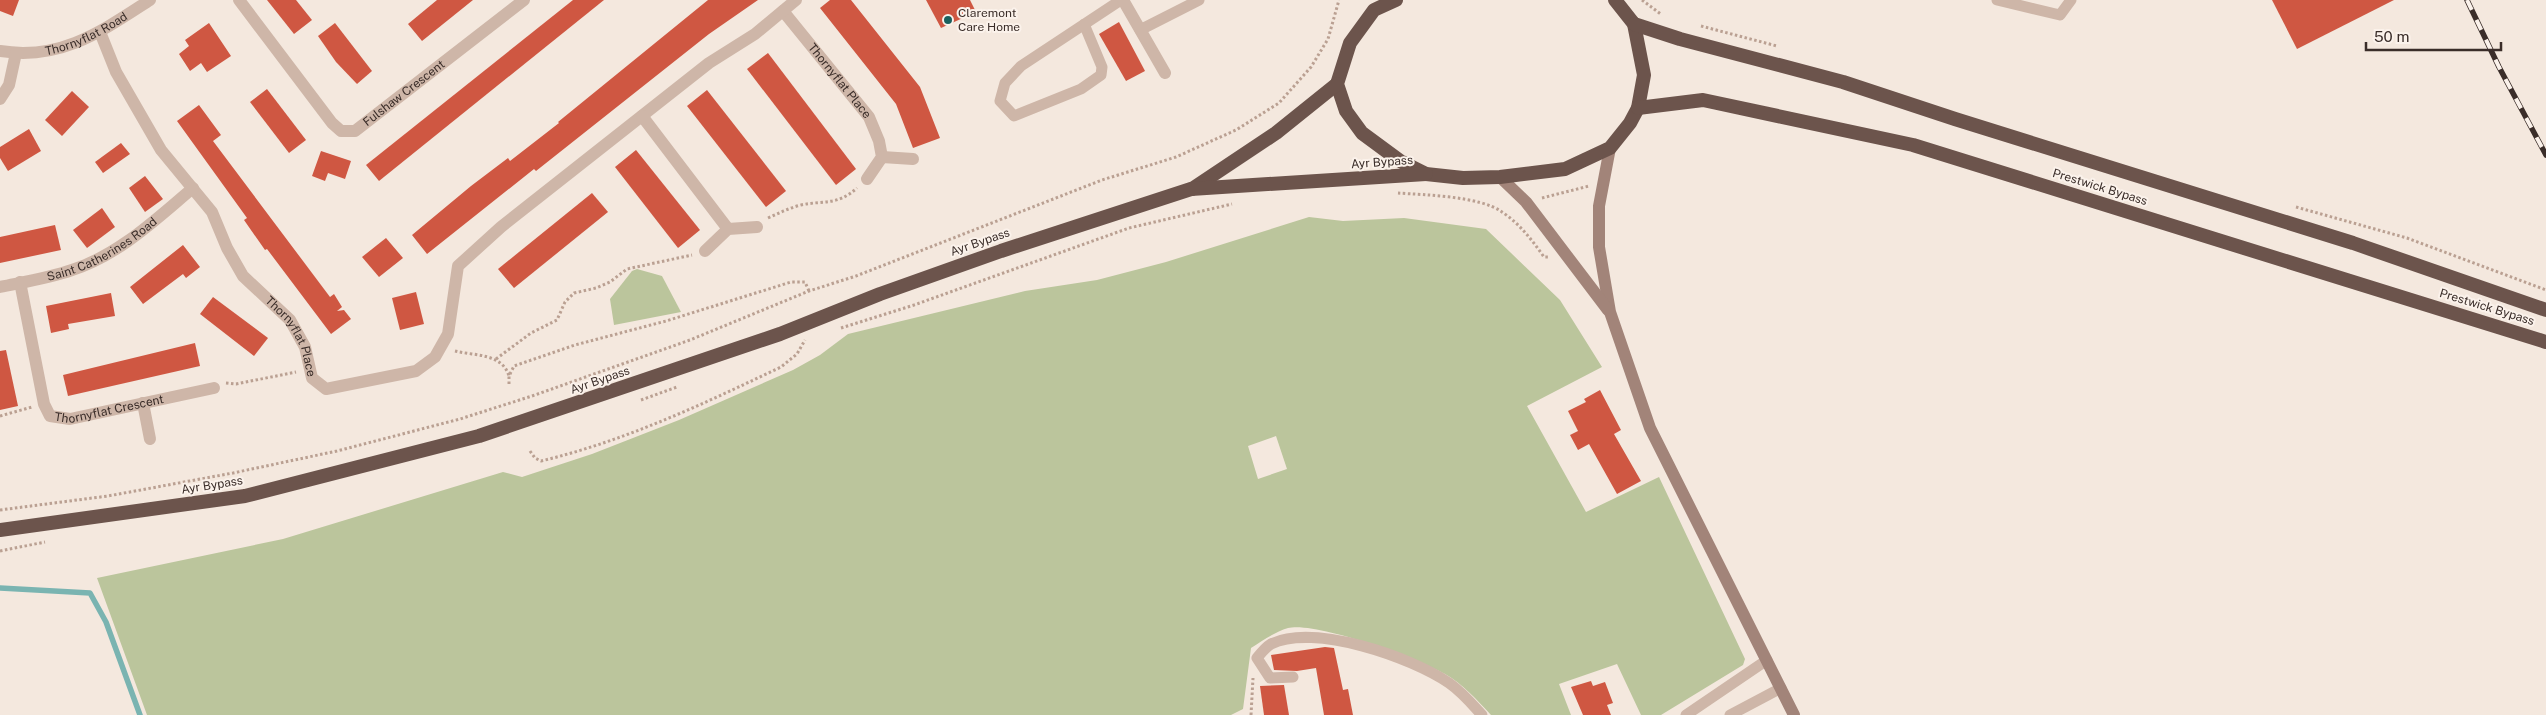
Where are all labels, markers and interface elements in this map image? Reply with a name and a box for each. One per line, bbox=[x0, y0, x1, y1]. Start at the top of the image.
place label: Claremont Care Home bbox=[958, 6, 1020, 34]
street label: Thornyflat Road bbox=[44, 9, 130, 58]
marker: Claremont Care Home bbox=[942, 14, 954, 26]
scale bar bbox=[2366, 20, 2501, 52]
text: 50 m bbox=[2374, 28, 2409, 45]
street label: Thornyflat Place bbox=[805, 41, 874, 121]
street label: Fulshaw Crescent bbox=[360, 57, 448, 129]
street label: Ayr Bypass bbox=[1351, 153, 1413, 171]
street label: Prestwick Bypass bbox=[2051, 166, 2149, 208]
street label: Saint Catherines Road bbox=[45, 214, 160, 284]
street label: Ayr Bypass bbox=[948, 225, 1012, 259]
street label: Prestwick Bypass bbox=[2438, 286, 2536, 328]
street label: Thornyflat Place bbox=[262, 294, 319, 378]
street label: Ayr Bypass bbox=[568, 363, 632, 397]
street label: Thornyflat Crescent bbox=[53, 392, 165, 426]
street label: Ayr Bypass bbox=[180, 473, 244, 497]

